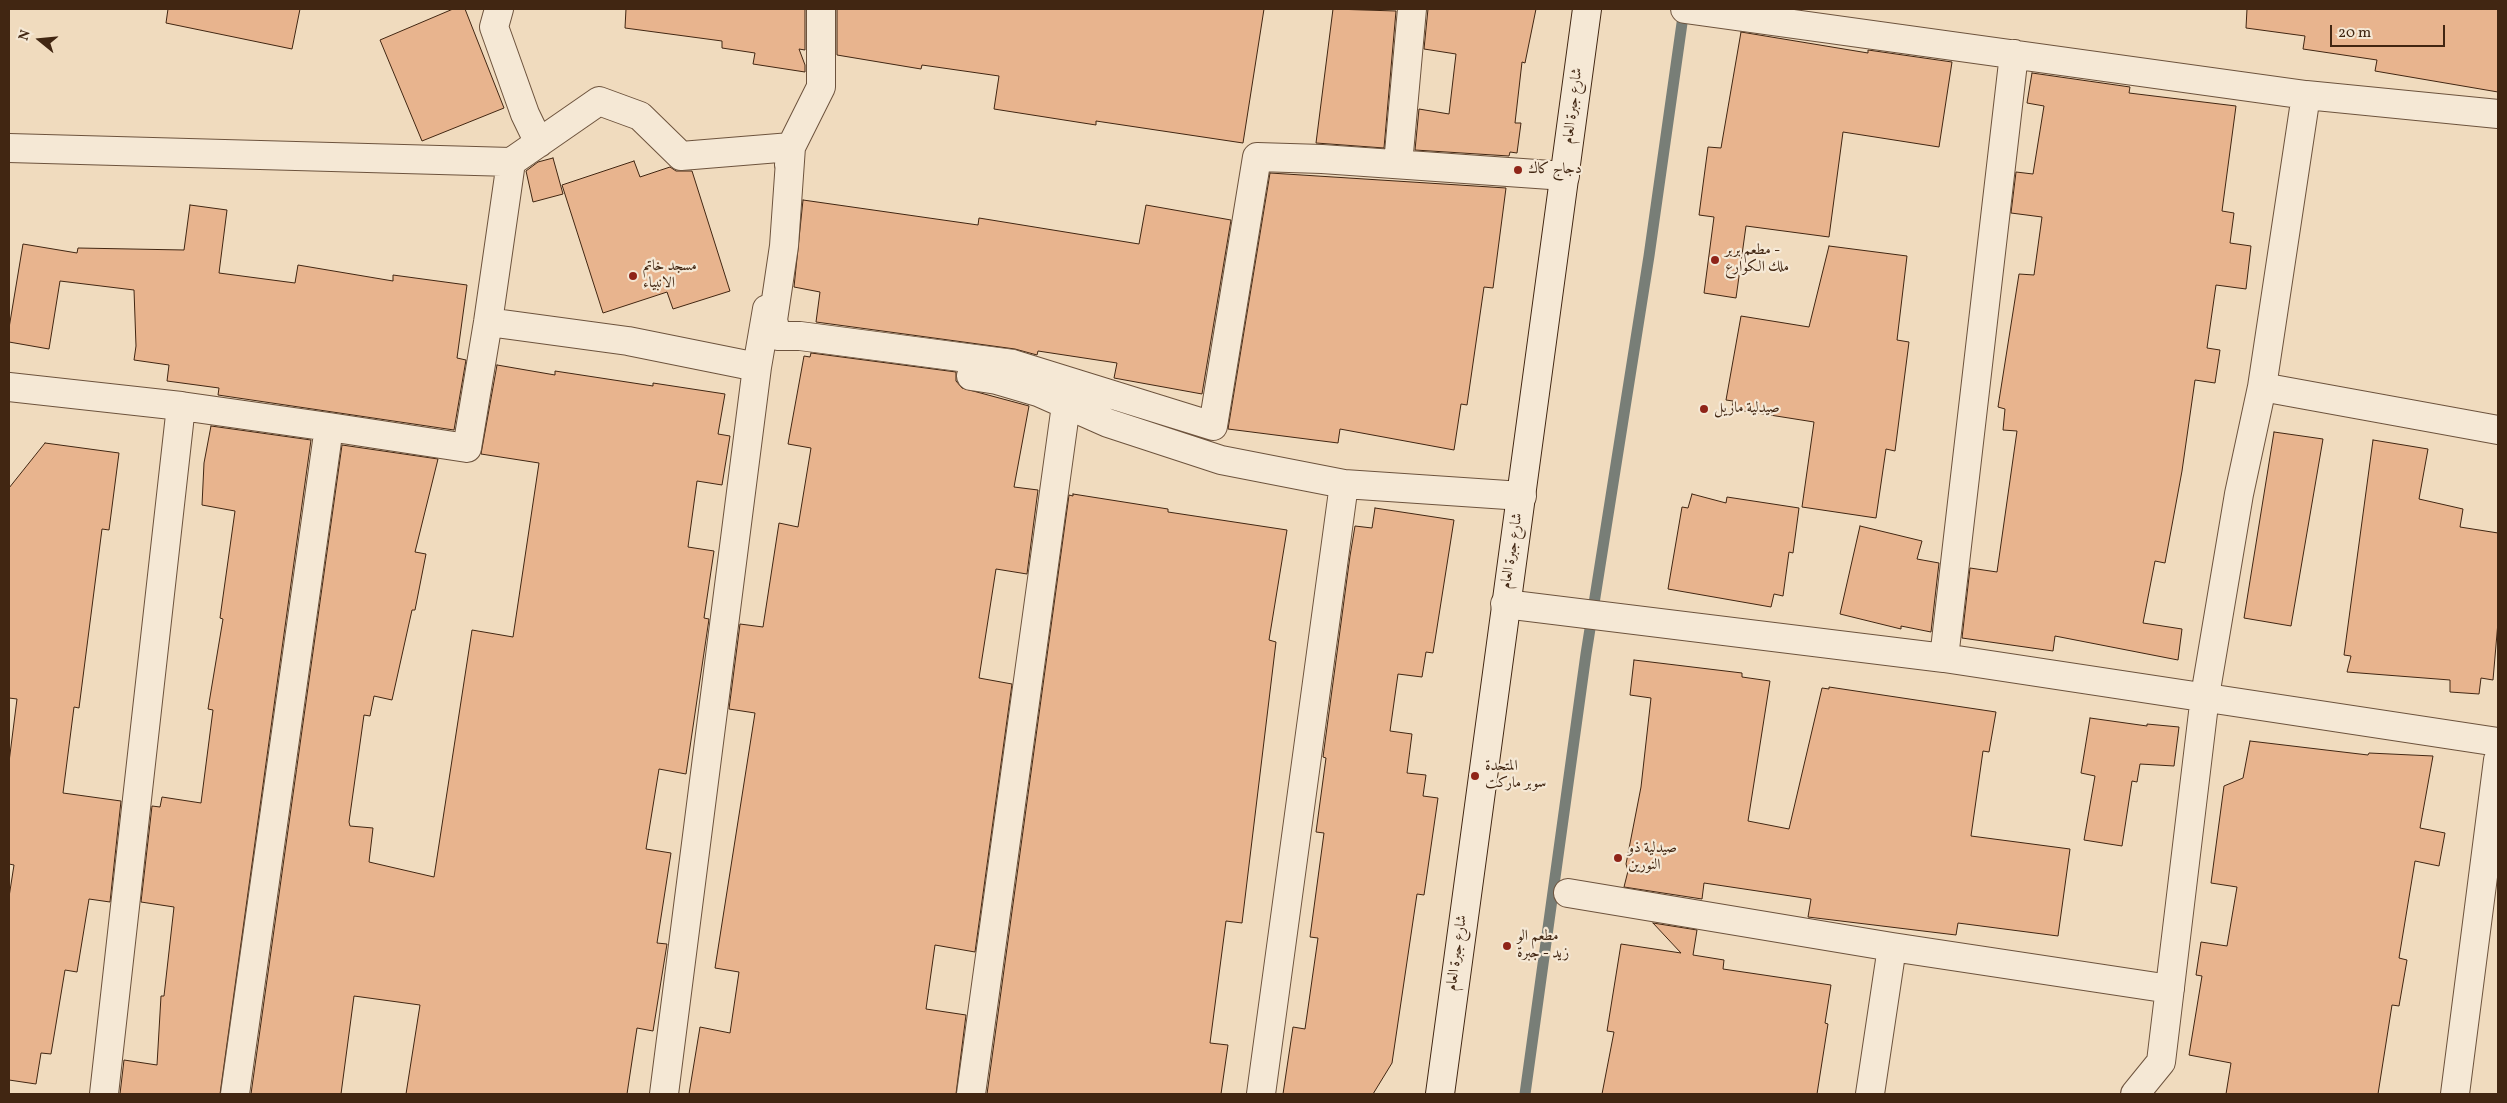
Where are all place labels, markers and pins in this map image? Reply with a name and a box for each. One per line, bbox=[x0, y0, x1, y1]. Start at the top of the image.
place label: دجاج كاك bbox=[1528, 161, 1582, 179]
marker: دجاج كاك bbox=[1512, 164, 1524, 176]
place label: مطعم بربر - ملك الكوارع bbox=[1725, 242, 1789, 277]
marker: مطعم بربر - ملك الكوارع bbox=[1709, 254, 1721, 266]
place label: مسجد خاتم الانبياء bbox=[643, 258, 697, 293]
marker: مسجد خاتم الانبياء bbox=[627, 270, 639, 282]
place label: صيدلية ماريل bbox=[1714, 400, 1780, 418]
marker: صيدلية ماريل bbox=[1698, 403, 1710, 415]
place label: المتحدة سوبر ماركت bbox=[1485, 758, 1546, 793]
marker: المتحدة سوبر ماركت bbox=[1469, 770, 1481, 782]
place label: صيدلية ذو النورين bbox=[1628, 840, 1677, 875]
marker: صيدلية ذو النورين bbox=[1612, 852, 1624, 864]
place label: مطعم الو زيد - جبرة bbox=[1517, 928, 1569, 963]
marker: مطعم الو زيد - جبرة bbox=[1501, 940, 1513, 952]

